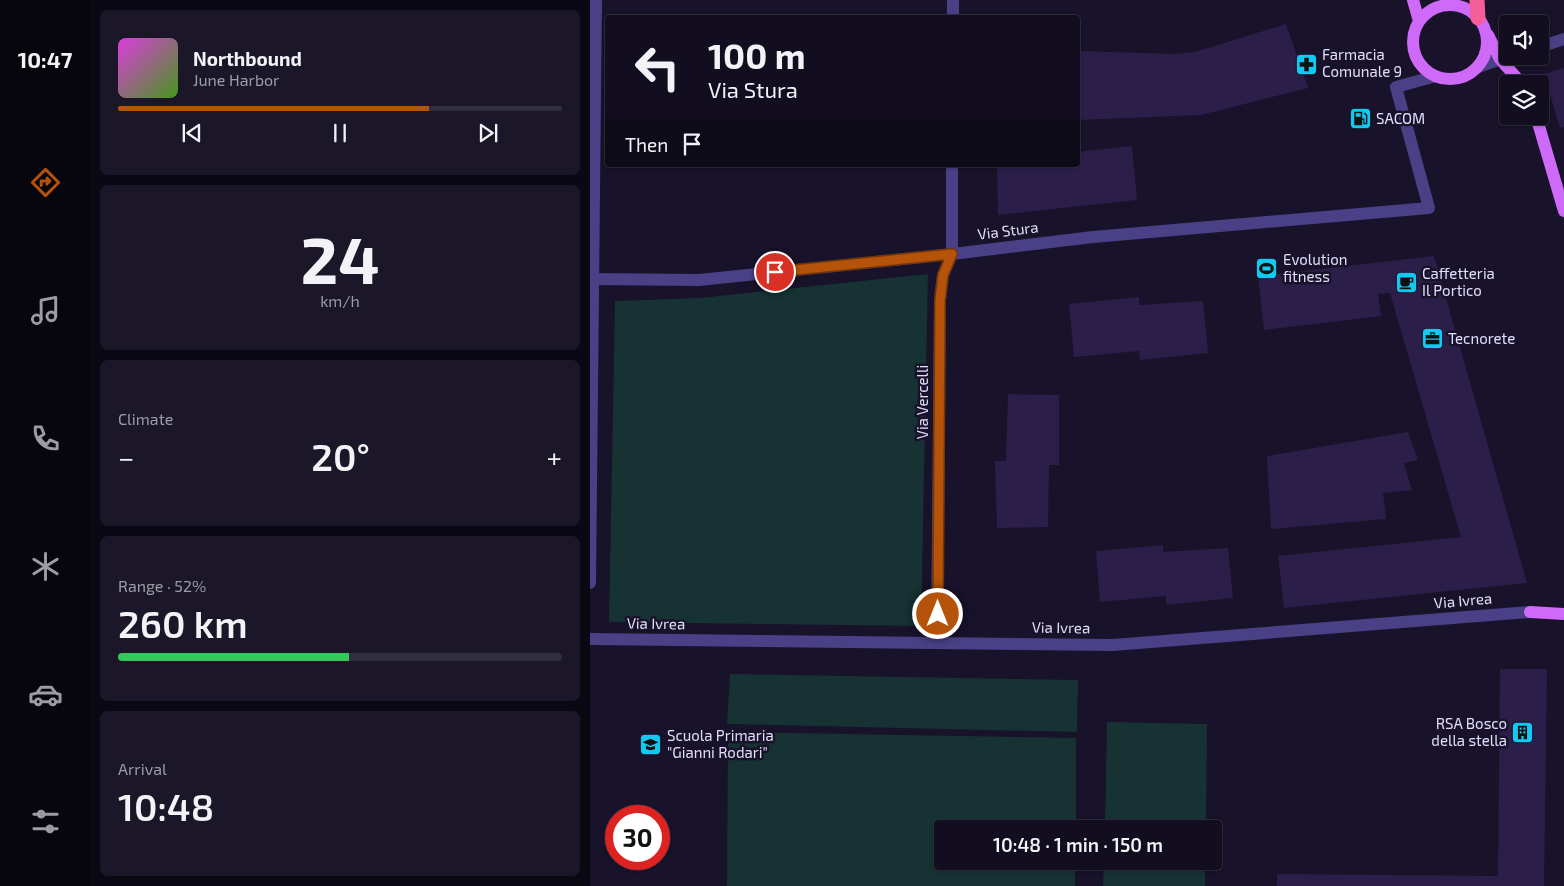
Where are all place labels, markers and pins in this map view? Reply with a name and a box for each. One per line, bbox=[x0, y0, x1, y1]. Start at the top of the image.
place label: Farmacia Comunale 9 bbox=[1322, 45, 1402, 80]
pharmacy icon: Farmacia Comunale 9 bbox=[1294, 52, 1318, 76]
fuel station icon: SACOM bbox=[1348, 107, 1372, 131]
place label: SACOM bbox=[1376, 109, 1425, 127]
place label: Evolution fitness bbox=[1283, 250, 1347, 285]
pin bbox=[754, 251, 796, 293]
sports icon: Evolution fitness bbox=[1255, 257, 1279, 281]
place label: Caffetteria Il Portico bbox=[1422, 264, 1495, 299]
cafe icon: Caffetteria Il Portico bbox=[1394, 271, 1418, 295]
office icon: Tecnorete bbox=[1420, 327, 1444, 351]
place label: Tecnorete bbox=[1448, 329, 1515, 347]
place label: RSA Bosco della stella bbox=[1431, 714, 1507, 749]
building icon: RSA Bosco della stella bbox=[1511, 721, 1535, 745]
place label: Scuola Primaria "Gianni Rodari" bbox=[667, 726, 774, 761]
school or university icon: Scuola Primaria "Gianni Rodari" bbox=[639, 733, 663, 757]

